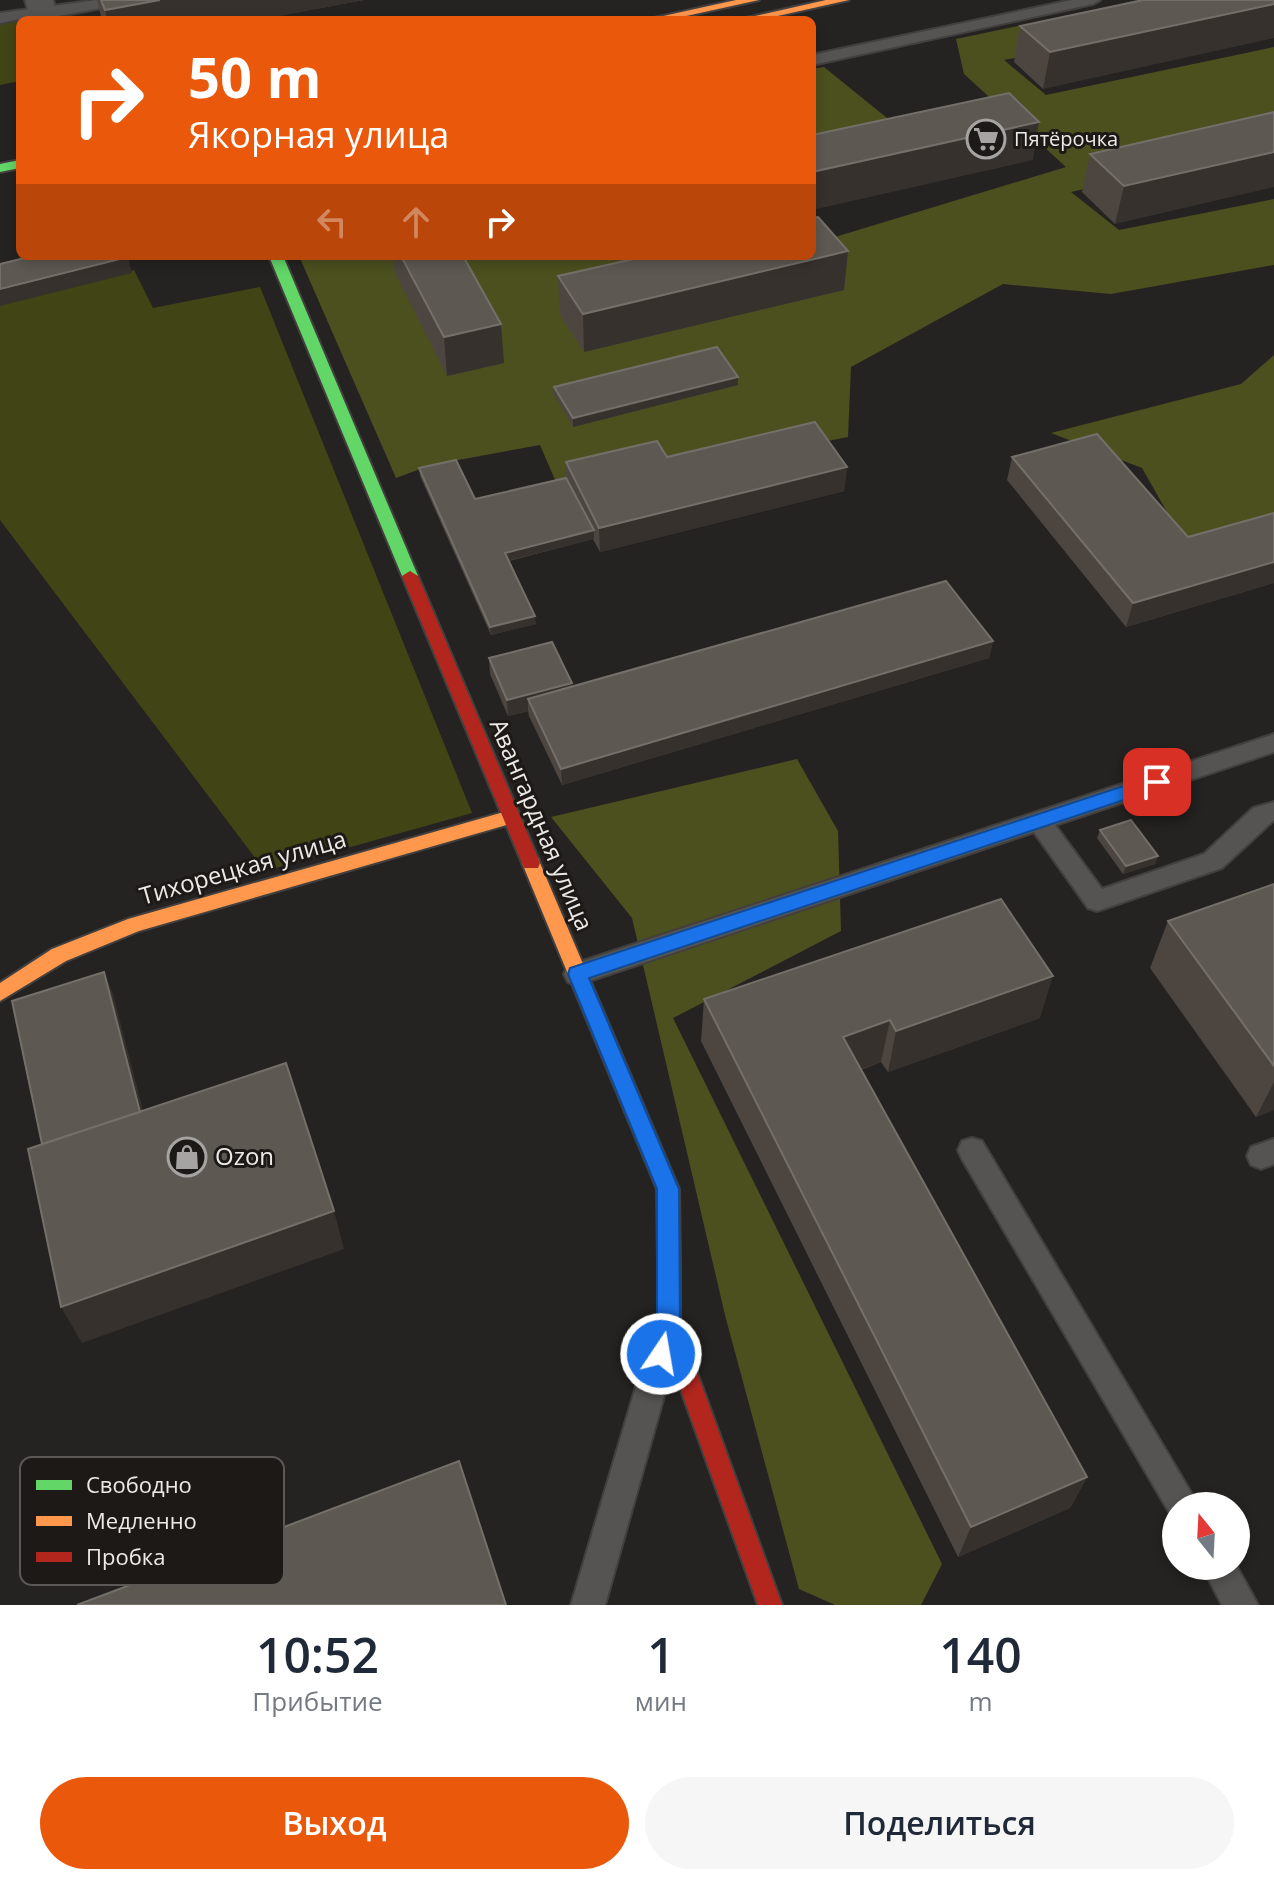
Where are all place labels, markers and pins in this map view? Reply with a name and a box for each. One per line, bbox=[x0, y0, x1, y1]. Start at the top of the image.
supermarket icon: Пятёрочка bbox=[965, 118, 1007, 160]
place label: Пятёрочка bbox=[1014, 125, 1118, 152]
pin bbox=[1123, 748, 1191, 816]
shop icon: Ozon bbox=[166, 1136, 208, 1178]
place label: Ozon bbox=[215, 1139, 274, 1172]

